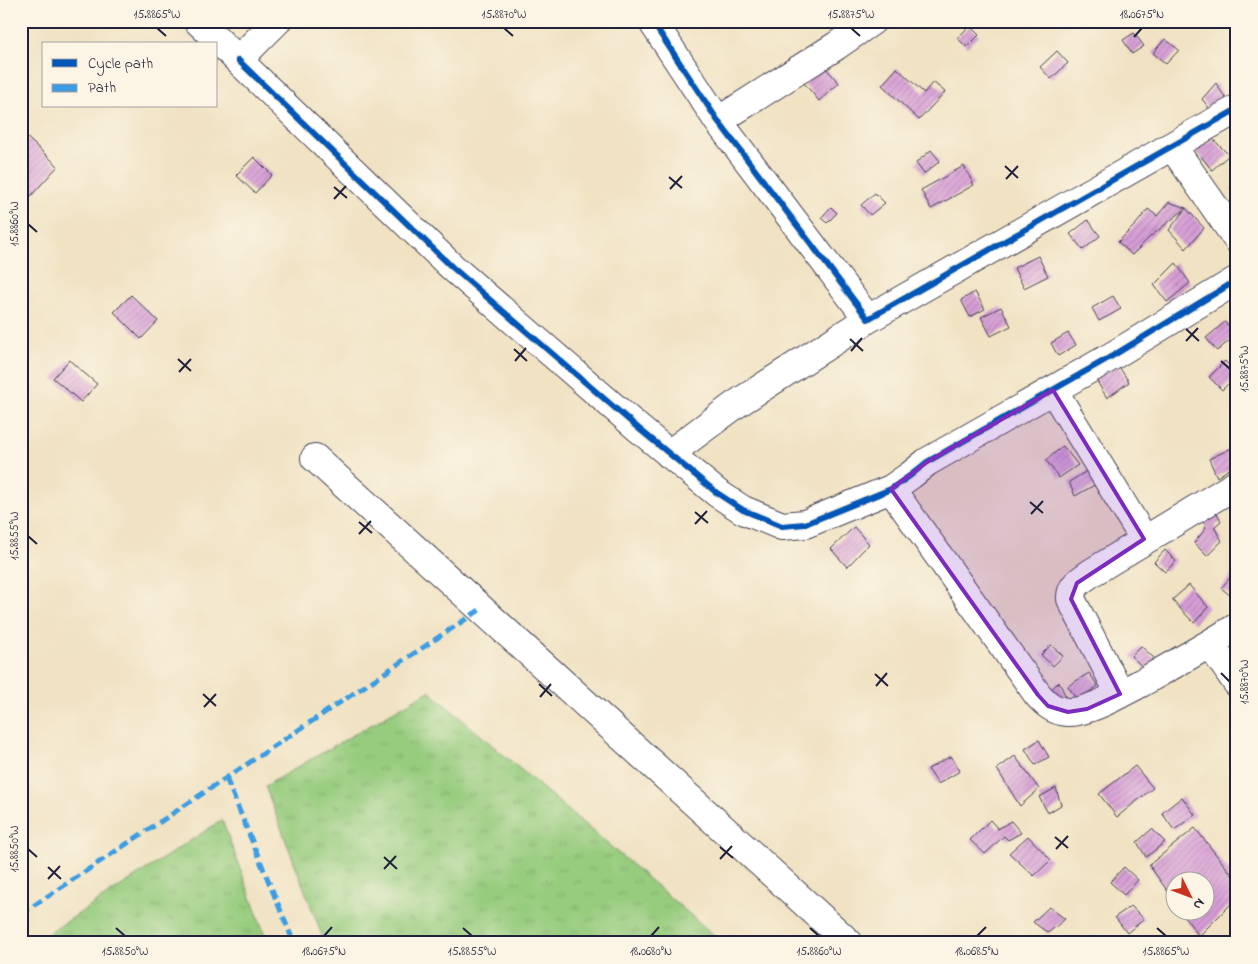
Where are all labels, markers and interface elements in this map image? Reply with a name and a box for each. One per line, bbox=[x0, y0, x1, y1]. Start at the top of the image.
text: 15.8865°W bbox=[134, 6, 180, 24]
text: 15.8870°W bbox=[482, 6, 526, 24]
text: 15.8875°W bbox=[828, 6, 874, 24]
text: 18.0675°N bbox=[1120, 6, 1164, 24]
legend bbox=[42, 42, 218, 108]
text: Cycle path bbox=[88, 53, 153, 76]
text: Path bbox=[88, 77, 116, 99]
text: 15.8860°W bbox=[6, 201, 24, 247]
text: 15.8875°W bbox=[1236, 346, 1254, 392]
text: 15.8855°W bbox=[6, 512, 24, 560]
text: 15.8870°W bbox=[1236, 660, 1254, 704]
text: 15.8850°W bbox=[6, 826, 24, 872]
north arrow bbox=[1166, 872, 1216, 922]
text: N bbox=[1188, 893, 1210, 914]
text: 15.8850°W bbox=[102, 943, 148, 961]
text: 18.0675°N bbox=[302, 943, 346, 961]
text: 15.8855°W bbox=[448, 943, 496, 961]
text: 18.0680°N bbox=[630, 943, 672, 961]
text: 15.8860°W bbox=[796, 943, 842, 961]
text: 18.0685°N bbox=[955, 943, 999, 961]
text: 15.8865°W bbox=[1143, 943, 1189, 961]

